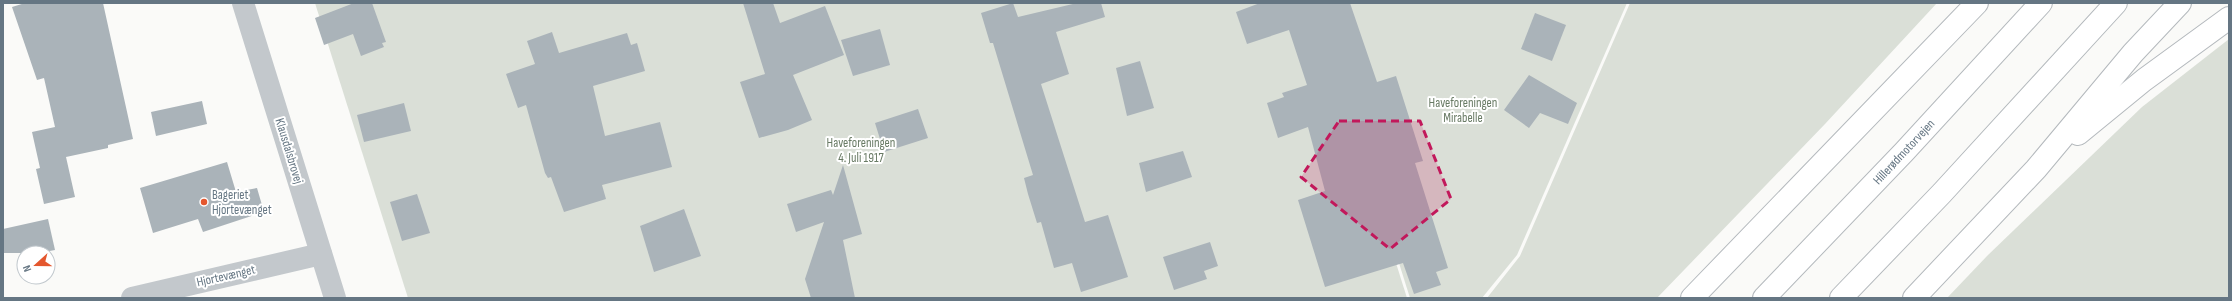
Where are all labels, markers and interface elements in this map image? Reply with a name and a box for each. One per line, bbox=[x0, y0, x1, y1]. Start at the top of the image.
park label: Haveforeningen Mirabelle bbox=[1429, 95, 1497, 126]
street label: Klausdalsbrovej bbox=[271, 116, 307, 186]
street label: Hillerødmotorvejen bbox=[1870, 116, 1938, 188]
park label: Haveforeningen 4. Juli 1917 bbox=[827, 135, 895, 166]
place label: Bageriet Hjortevænget bbox=[212, 187, 272, 218]
marker: Bageriet Hjortevænget bbox=[199, 197, 209, 207]
north arrow bbox=[16, 245, 56, 285]
street label: Hjortevænget bbox=[195, 261, 257, 291]
text: N bbox=[20, 263, 34, 273]

